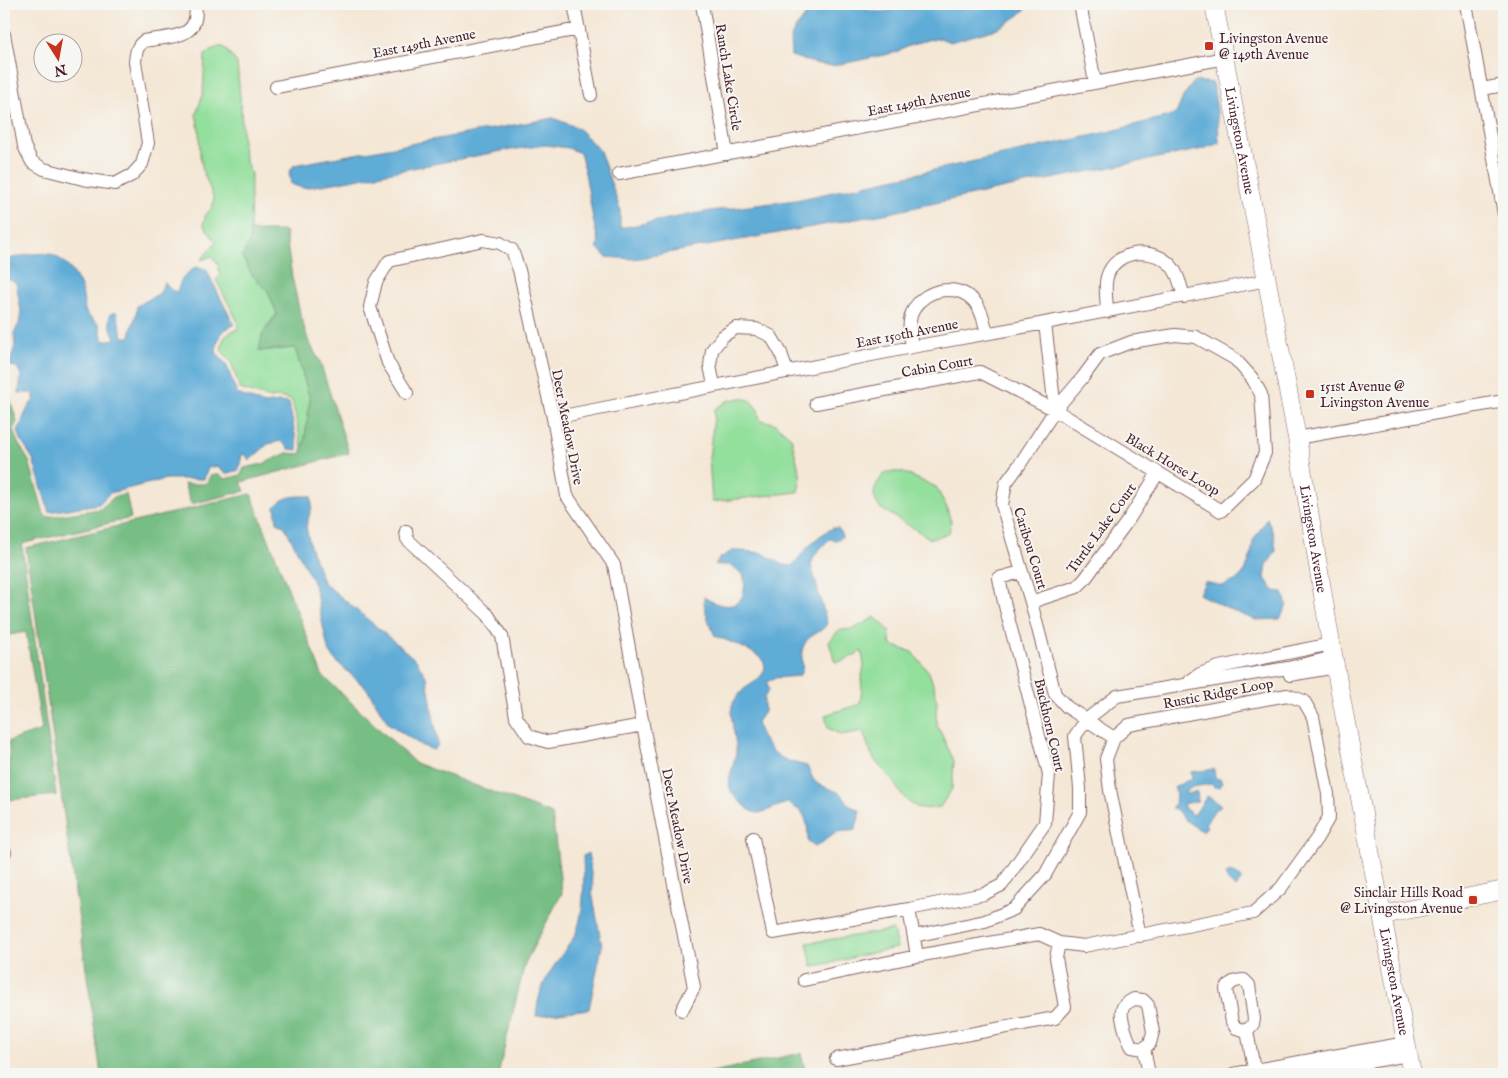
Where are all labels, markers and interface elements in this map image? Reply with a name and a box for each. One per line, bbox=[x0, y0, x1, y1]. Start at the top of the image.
street label: Ranch Lake Circle bbox=[711, 22, 745, 133]
street label: East 149th Avenue bbox=[371, 25, 478, 63]
place label: Livingston Avenue @ 149th Avenue bbox=[1219, 30, 1329, 64]
north arrow bbox=[32, 32, 82, 82]
marker: Livingston Avenue @ 149th Avenue bbox=[1203, 40, 1215, 52]
text: N bbox=[53, 60, 69, 80]
street label: East 149th Avenue bbox=[866, 83, 973, 121]
street label: Livingston Avenue bbox=[1220, 85, 1258, 197]
street label: East 150th Avenue bbox=[855, 315, 960, 353]
street label: Cabin Court bbox=[900, 352, 975, 382]
street label: Deer Meadow Drive bbox=[547, 368, 587, 487]
place label: 151st Avenue @ Livingston Avenue bbox=[1320, 378, 1430, 412]
marker: 151st Avenue @ Livingston Avenue bbox=[1304, 388, 1316, 400]
street label: Black Horse Loop bbox=[1122, 430, 1223, 500]
street label: Turtle Lake Court bbox=[1063, 480, 1141, 577]
street label: Livingston Avenue bbox=[1295, 484, 1331, 595]
street label: Caribou Court bbox=[1009, 505, 1051, 592]
street label: Rustic Ridge Loop bbox=[1162, 674, 1275, 713]
street label: Buckhorn Court bbox=[1030, 677, 1069, 774]
street label: Deer Meadow Drive bbox=[657, 767, 697, 886]
place label: Sinclair Hills Road @ Livingston Avenue bbox=[1340, 884, 1464, 918]
marker: Sinclair Hills Road @ Livingston Avenue bbox=[1467, 894, 1479, 906]
street label: Livingston Avenue bbox=[1375, 926, 1413, 1037]

